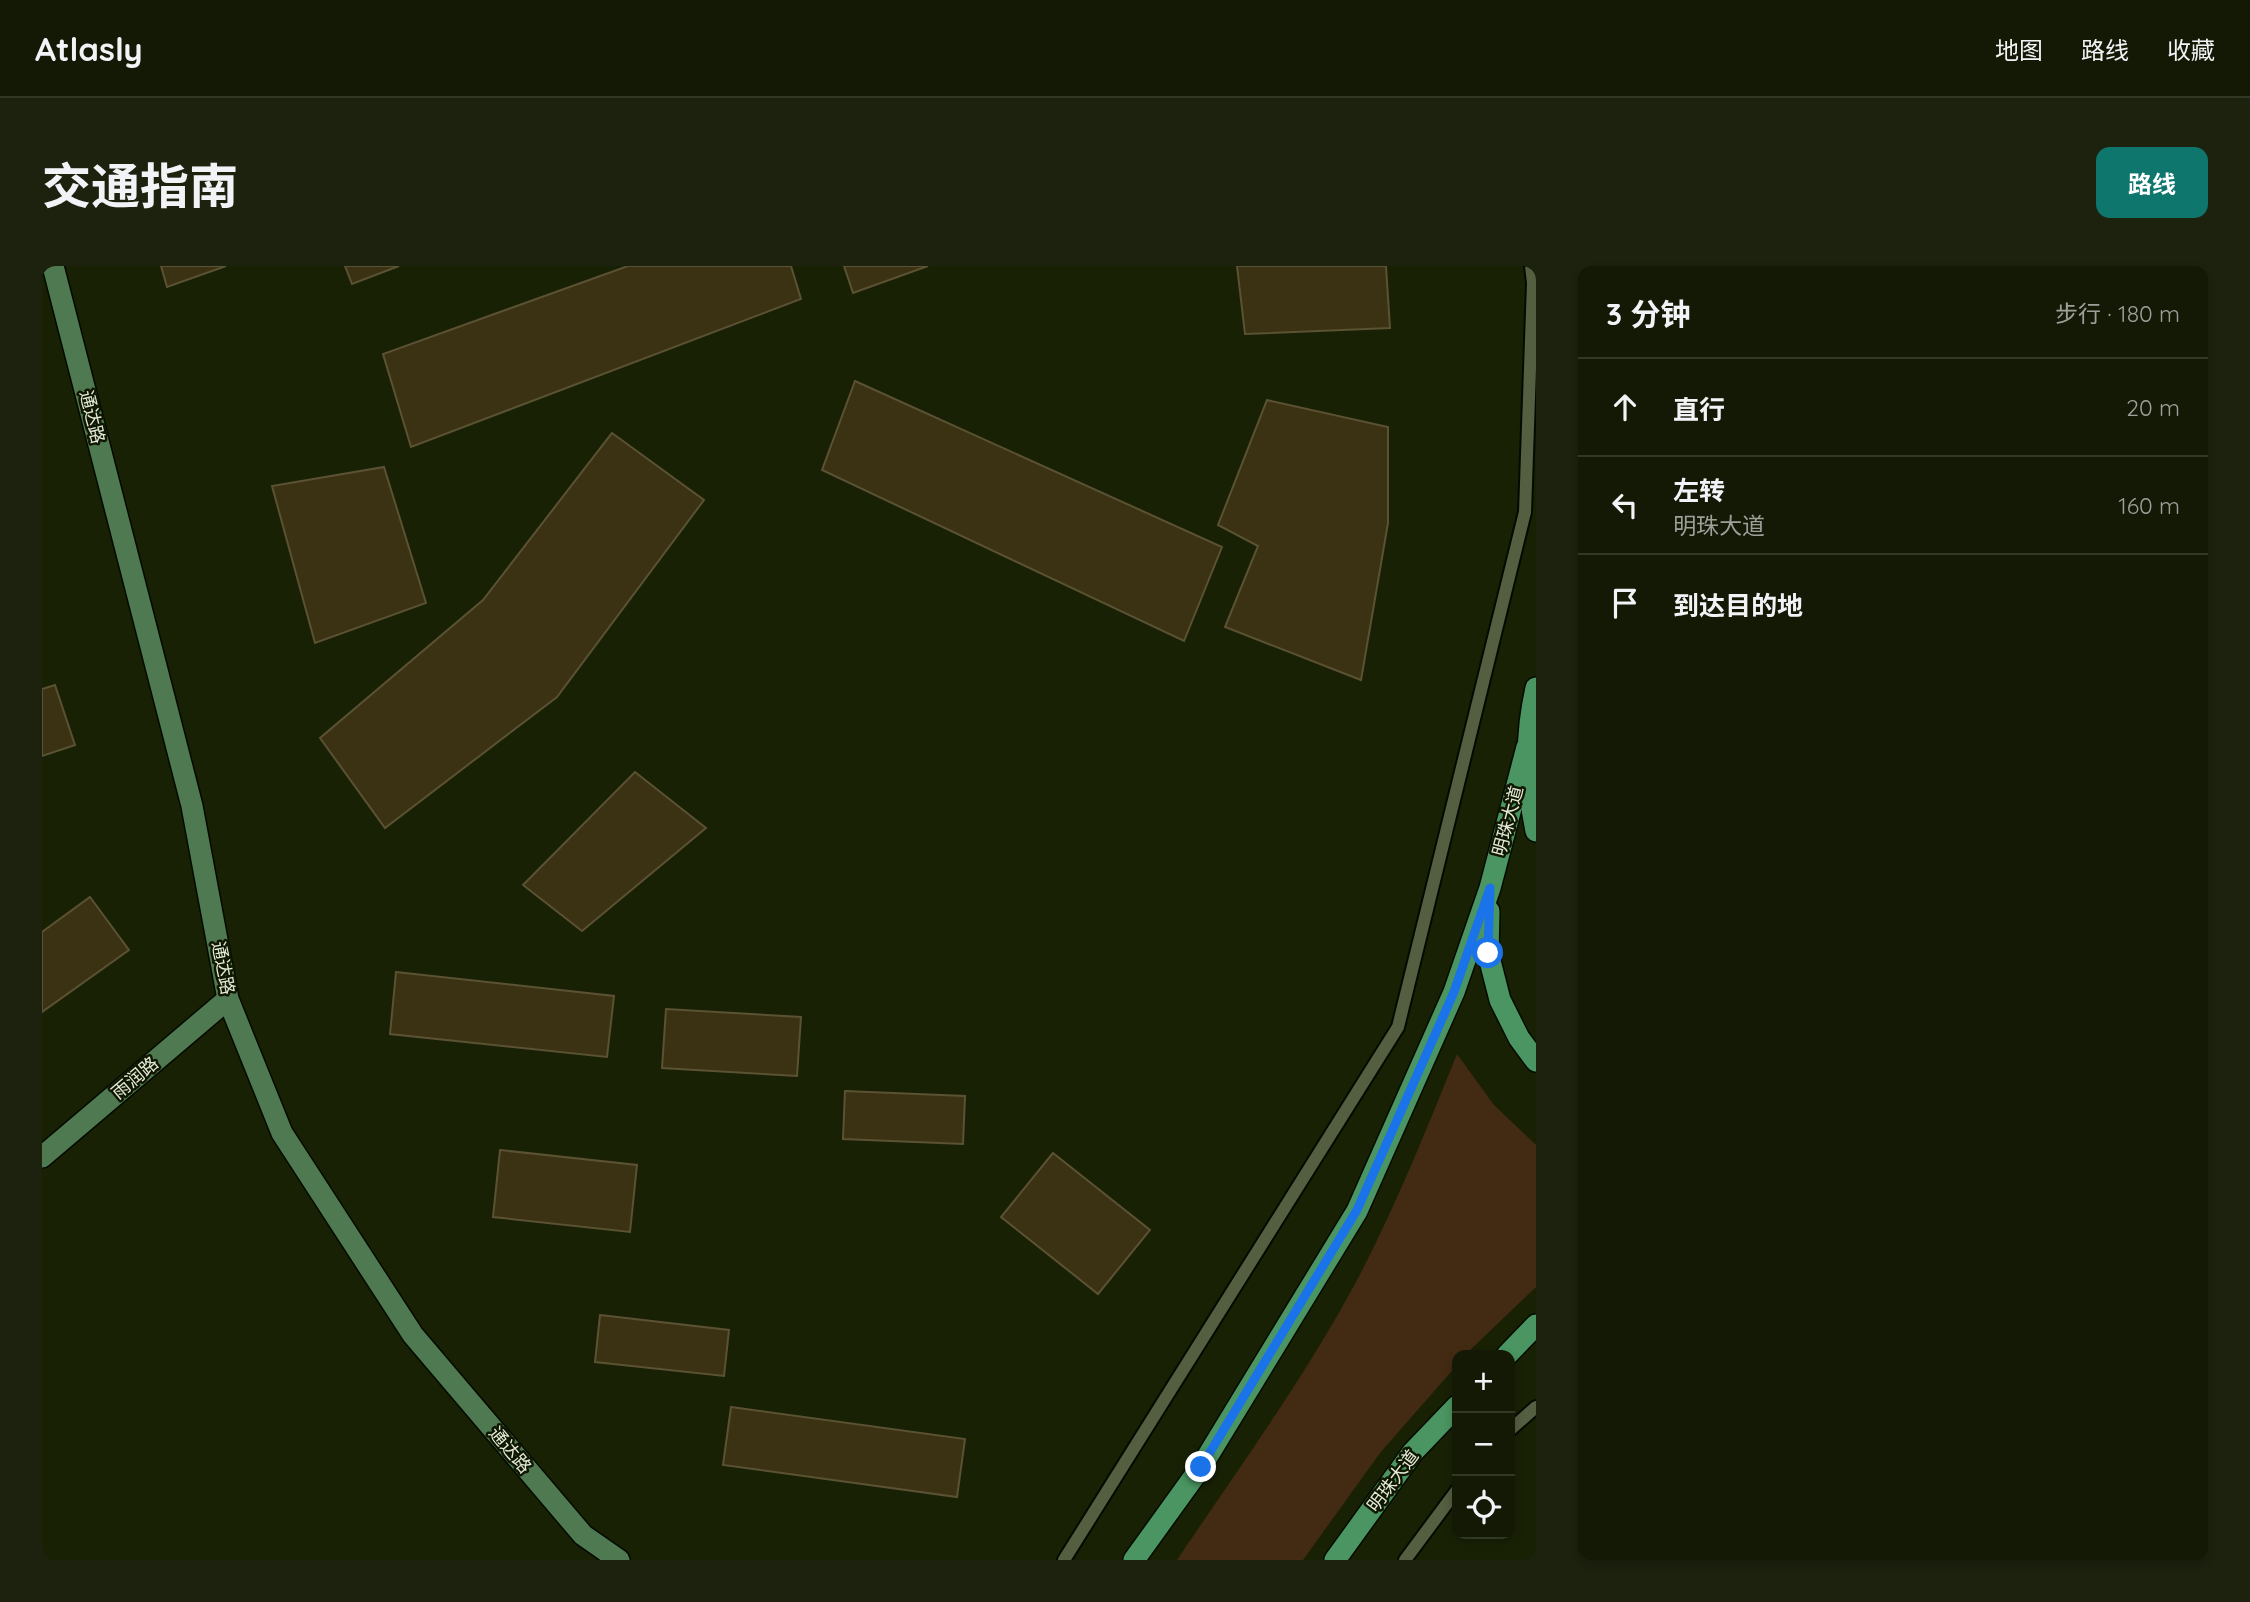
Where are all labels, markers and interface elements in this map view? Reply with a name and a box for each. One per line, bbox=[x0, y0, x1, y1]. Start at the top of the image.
text: Atlasly bbox=[35, 28, 143, 69]
text: 地图 bbox=[1995, 35, 2043, 65]
text: 路线 bbox=[2081, 35, 2129, 65]
text: 收藏 bbox=[2167, 35, 2215, 65]
button: 路线 bbox=[2096, 147, 2208, 218]
text: 交通指南 bbox=[42, 155, 238, 216]
text: 3 分钟 bbox=[1606, 295, 1691, 333]
text: 步行 · 180 m bbox=[2055, 299, 2180, 328]
street label: 通达路 bbox=[75, 388, 110, 446]
icon: ahead bbox=[1606, 388, 1644, 426]
text: 直行 bbox=[1673, 393, 1725, 426]
text: 20 m bbox=[2126, 393, 2180, 422]
text: 左转 bbox=[1673, 474, 1725, 507]
icon: left bbox=[1606, 486, 1644, 524]
text: 160 m bbox=[2118, 491, 2180, 520]
text: 明珠大道 bbox=[1673, 511, 1765, 540]
icon: arrive bbox=[1606, 584, 1644, 622]
text: 到达目的地 bbox=[1673, 589, 1803, 622]
street label: 明珠大道 bbox=[1487, 783, 1528, 859]
route start bbox=[1472, 937, 1503, 968]
street label: 通达路 bbox=[207, 939, 240, 997]
street label: 雨润路 bbox=[107, 1051, 163, 1104]
map controls bbox=[1452, 1350, 1515, 1539]
button: + bbox=[1452, 1350, 1515, 1413]
button: − bbox=[1452, 1413, 1515, 1476]
street label: 通达路 bbox=[484, 1422, 537, 1478]
street label: 明珠大道 bbox=[1362, 1445, 1423, 1516]
route end bbox=[1185, 1451, 1216, 1482]
button: locate bbox=[1452, 1476, 1515, 1539]

